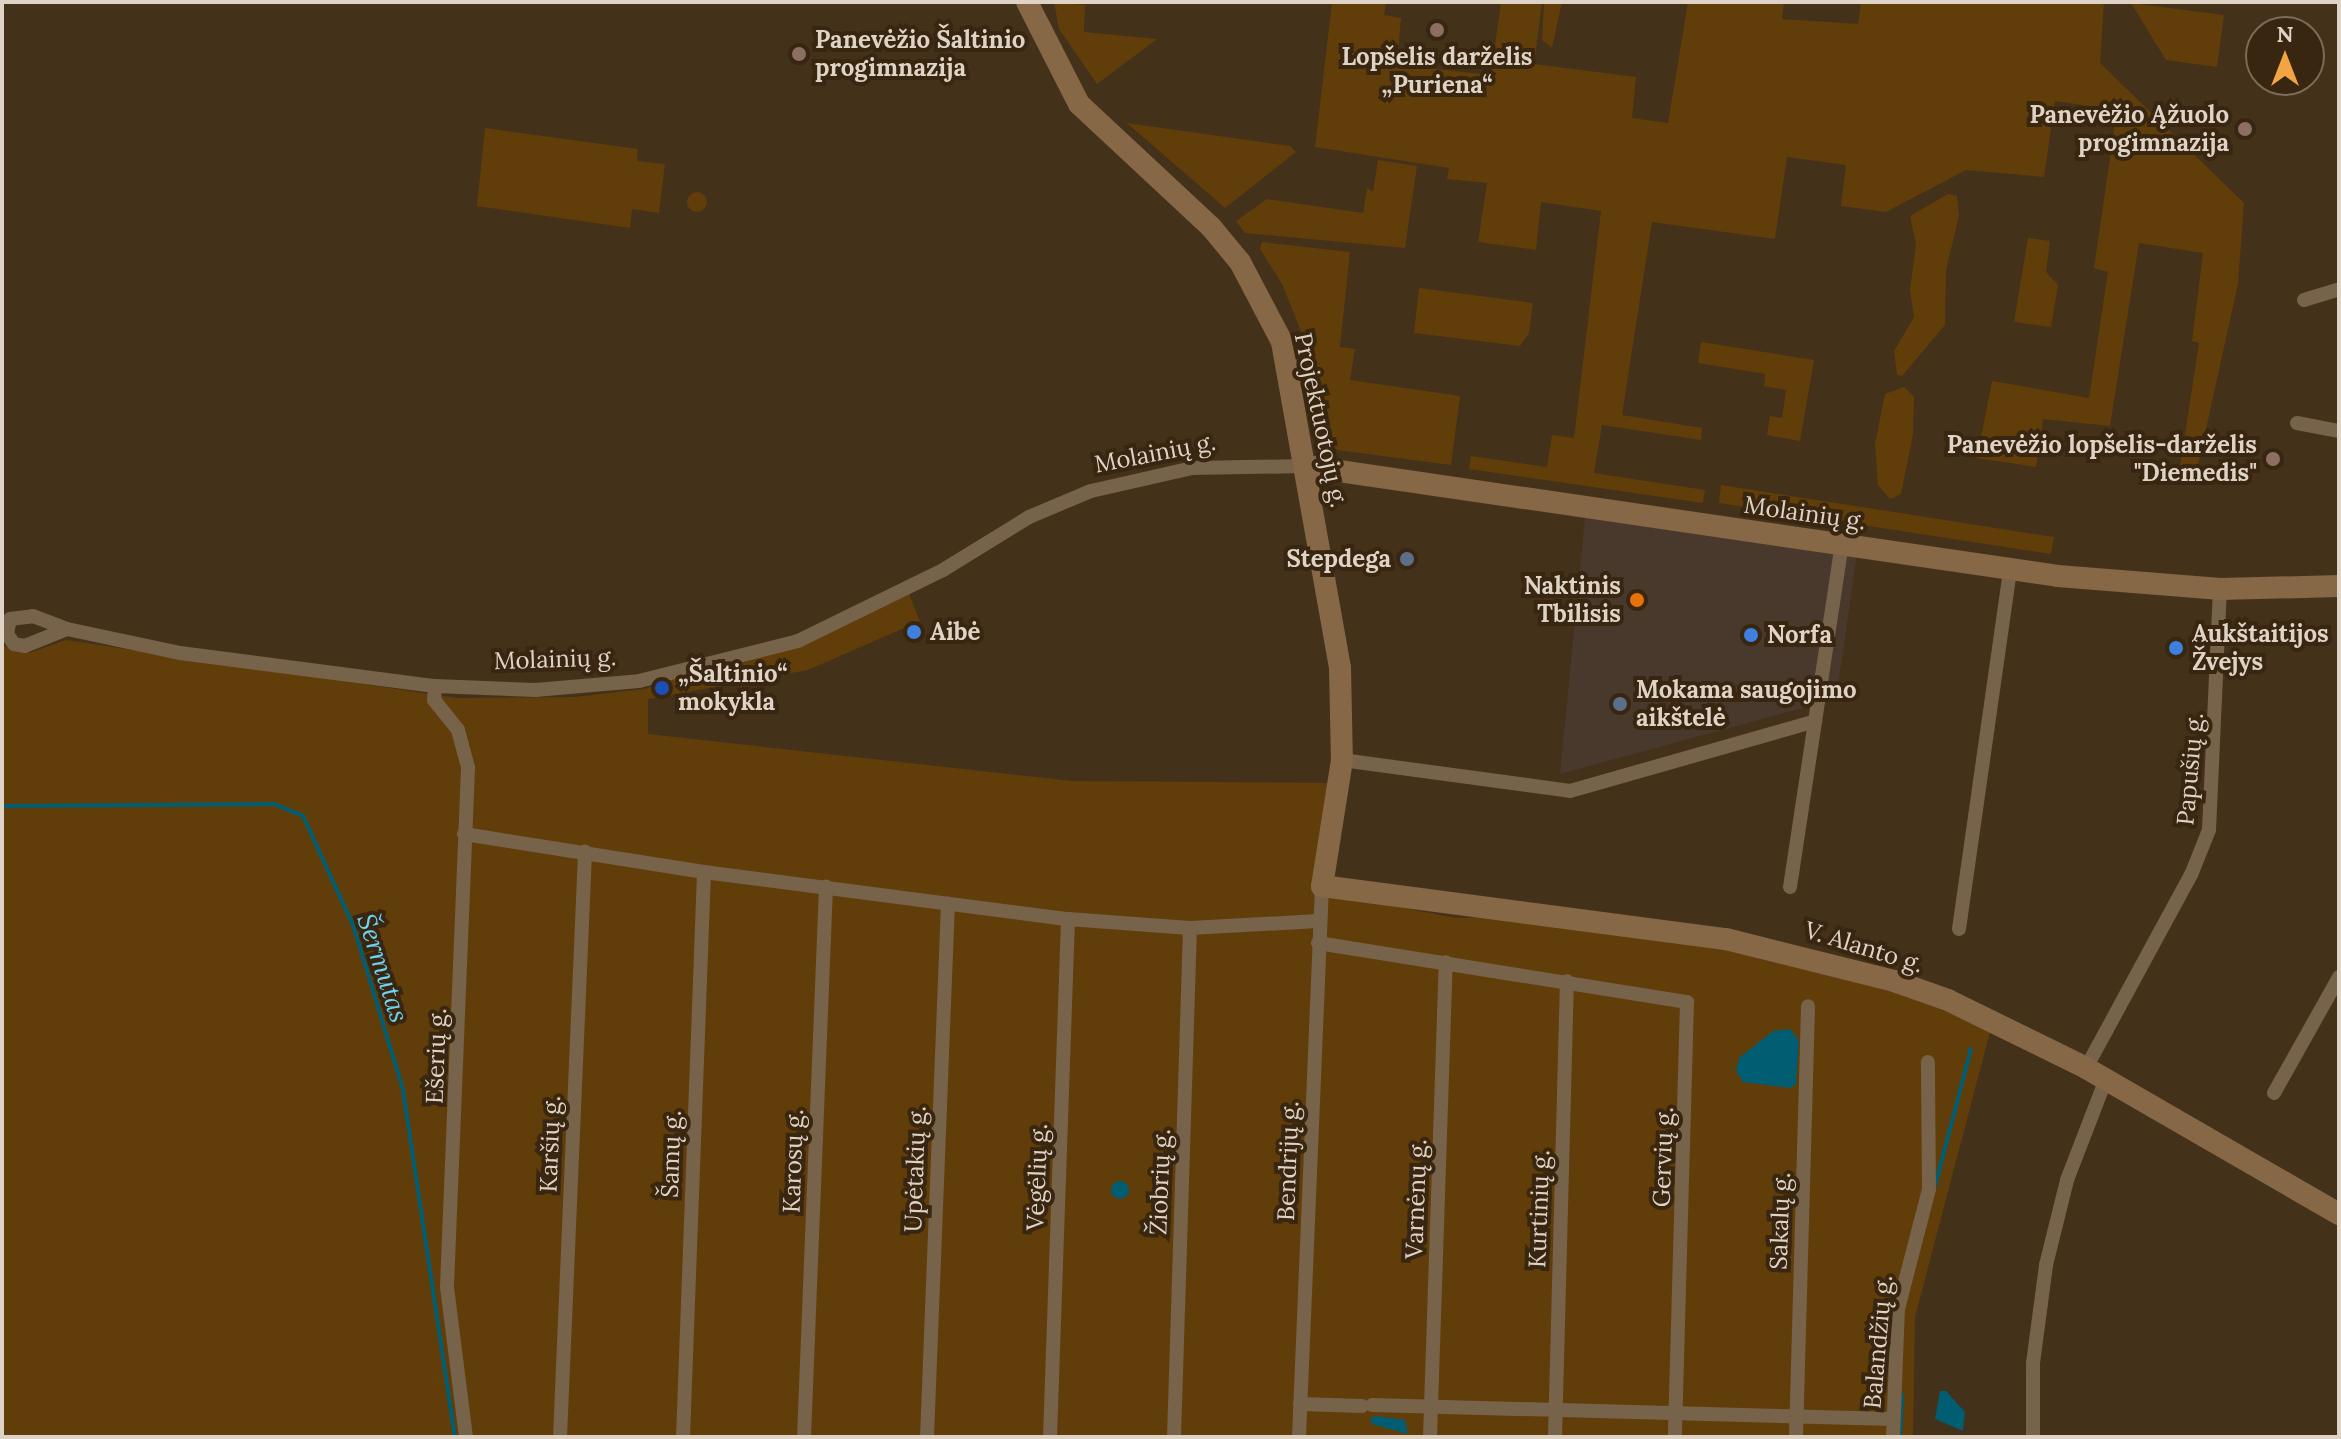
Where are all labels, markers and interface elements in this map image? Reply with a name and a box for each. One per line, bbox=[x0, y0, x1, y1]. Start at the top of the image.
north arrow bbox=[2245, 16, 2325, 96]
text: N bbox=[2276, 20, 2294, 48]
marker: Lopšelis darželis „Puriena“ bbox=[1428, 21, 1446, 39]
place label: Panevėžio Šaltinio progimnazija bbox=[815, 26, 1025, 82]
place label: Lopšelis darželis „Puriena“ bbox=[1342, 43, 1532, 99]
marker: Panevėžio Šaltinio progimnazija bbox=[790, 45, 808, 63]
place label: Panevėžio Ąžuolo progimnazija bbox=[2029, 101, 2229, 157]
marker: Panevėžio Ąžuolo progimnazija bbox=[2236, 120, 2254, 138]
street label: Projektuotojų g. bbox=[1288, 330, 1354, 510]
street label: Molainių g. bbox=[1092, 427, 1218, 479]
place label: Panevėžio lopšelis-darželis "Diemedis" bbox=[1947, 431, 2257, 487]
marker: Panevėžio lopšelis-darželis "Diemedis" bbox=[2264, 450, 2282, 468]
street label: Molainių g. bbox=[1742, 490, 1868, 536]
place label: Stepdega bbox=[1287, 545, 1391, 573]
marker: Stepdega bbox=[1398, 550, 1416, 568]
place label: Naktinis Tbilisis bbox=[1524, 572, 1621, 628]
marker: Naktinis Tbilisis bbox=[1628, 591, 1646, 609]
place label: Aibė bbox=[930, 618, 980, 646]
place label: Aukštaitijos Žvejys bbox=[2192, 620, 2329, 676]
place label: Norfa bbox=[1767, 621, 1832, 649]
marker: Aibė bbox=[905, 623, 923, 641]
marker: Norfa bbox=[1742, 626, 1760, 644]
marker: Aukštaitijos Žvejys bbox=[2167, 639, 2185, 657]
street label: Molainių g. bbox=[493, 642, 617, 676]
place label: „Šaltinio“ mokykla bbox=[678, 660, 787, 716]
place label: Mokama saugojimo aikštelė bbox=[1636, 676, 1857, 732]
marker: „Šaltinio“ mokykla bbox=[653, 679, 671, 697]
marker: Mokama saugojimo aikštelė bbox=[1611, 695, 1629, 713]
street label: Papušių g. bbox=[2171, 711, 2209, 827]
water label: Šermutas bbox=[351, 910, 415, 1026]
street label: V. Alanto g. bbox=[1801, 915, 1927, 979]
street label: Ešerių g. bbox=[420, 1008, 452, 1104]
street label: Karšių g. bbox=[534, 1095, 566, 1193]
street label: Bendrijų g. bbox=[1272, 1100, 1304, 1222]
street label: Upėtakių g. bbox=[898, 1105, 932, 1233]
street label: Gervių g. bbox=[1647, 1106, 1679, 1208]
street label: Karosų g. bbox=[777, 1109, 809, 1213]
street label: Šamų g. bbox=[655, 1110, 687, 1198]
street label: Vėgėlių g. bbox=[1021, 1123, 1053, 1231]
street label: Žiobrių g. bbox=[1144, 1128, 1176, 1236]
street label: Varnėnų g. bbox=[1400, 1139, 1432, 1259]
street label: Kurtinių g. bbox=[1523, 1149, 1555, 1269]
street label: Sakalų g. bbox=[1764, 1172, 1796, 1270]
street label: Balandžių g. bbox=[1858, 1274, 1898, 1410]

